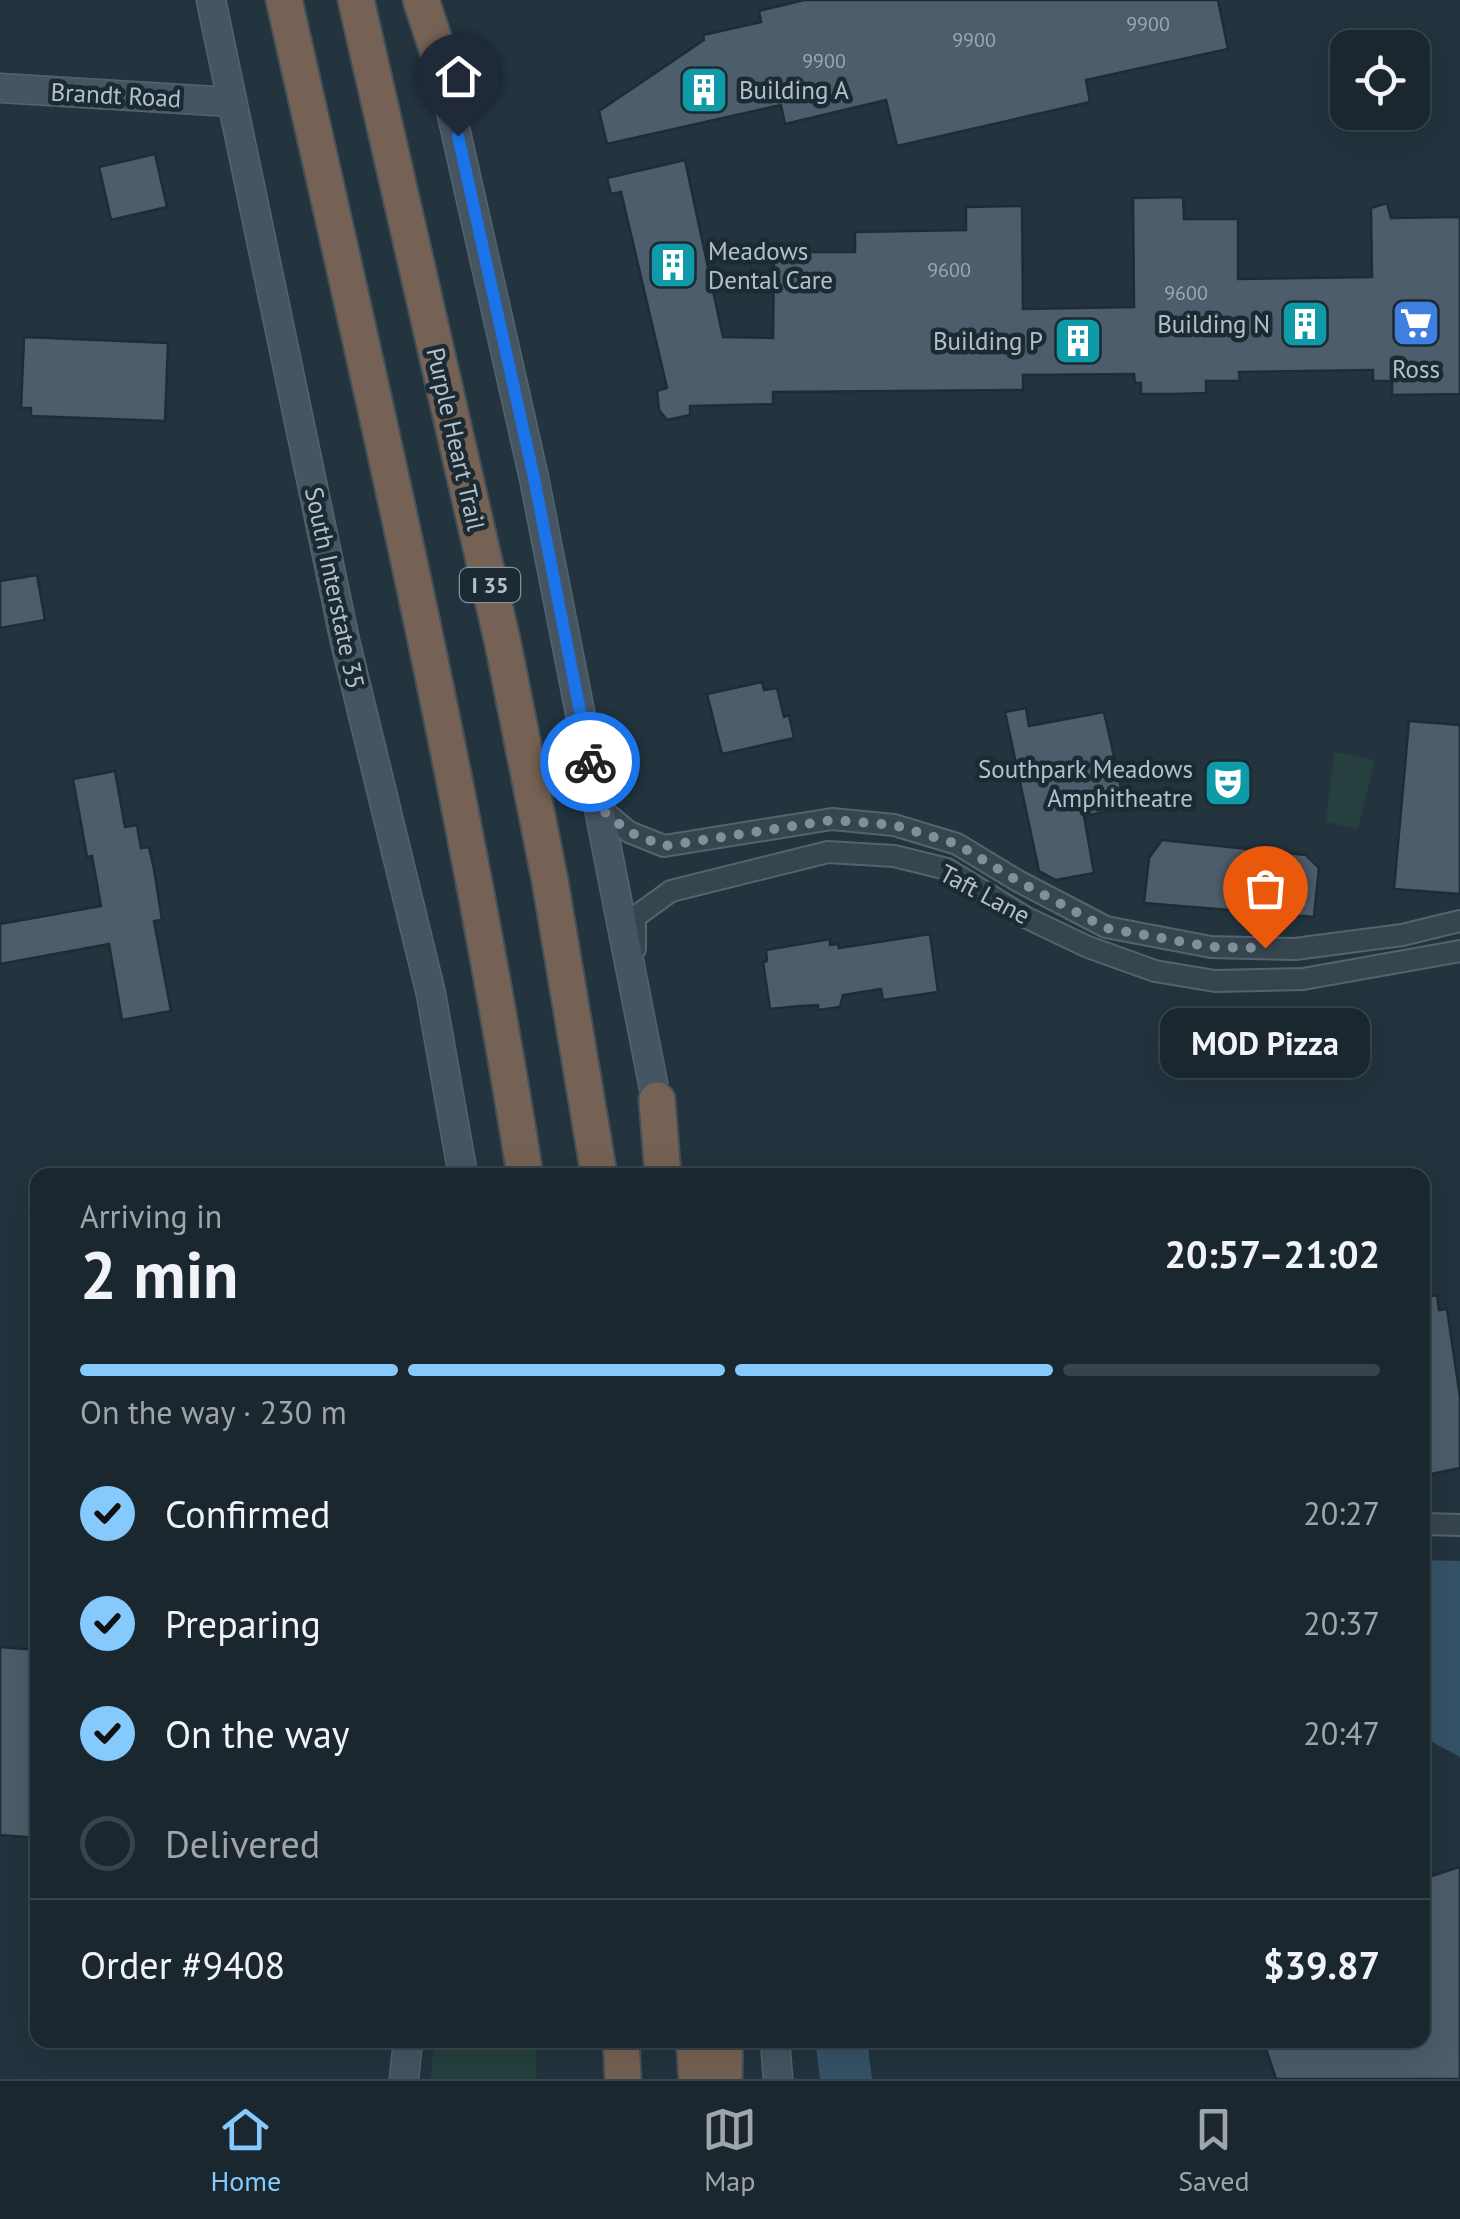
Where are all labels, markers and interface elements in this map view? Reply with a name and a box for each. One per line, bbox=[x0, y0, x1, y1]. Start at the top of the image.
house number: 9900 bbox=[1126, 11, 1170, 37]
house number: 9900 bbox=[952, 27, 996, 53]
map controls bbox=[1330, 30, 1430, 130]
button: locate bbox=[1330, 30, 1430, 130]
pin bbox=[416, 34, 501, 137]
house number: 9900 bbox=[802, 48, 846, 74]
icon: home bbox=[431, 49, 486, 104]
building icon: Building A bbox=[678, 64, 730, 116]
place label: Building A bbox=[739, 74, 849, 106]
street label: Brandt Road bbox=[50, 76, 182, 114]
place label: Meadows Dental Care bbox=[708, 235, 833, 296]
building icon: Meadows Dental Care bbox=[647, 239, 699, 291]
house number: 9600 bbox=[927, 257, 971, 283]
house number: 9600 bbox=[1164, 280, 1208, 306]
supermarket icon: Ross bbox=[1390, 297, 1442, 349]
building icon: Building N bbox=[1279, 298, 1331, 350]
place label: Building N bbox=[1157, 308, 1270, 340]
building icon: Building P bbox=[1052, 315, 1104, 367]
place label: Building P bbox=[933, 325, 1043, 357]
street label: Purple Heart Trail bbox=[419, 344, 493, 534]
place label: Ross bbox=[1392, 353, 1440, 385]
street label: South Interstate 35 bbox=[298, 484, 372, 692]
road number: I 35 bbox=[460, 568, 520, 602]
courier bbox=[540, 712, 640, 812]
icon: bike bbox=[563, 735, 618, 790]
place label: Southpark Meadows Amphitheatre bbox=[978, 753, 1193, 814]
theatre icon: Southpark Meadows Amphitheatre bbox=[1202, 757, 1254, 809]
pin bbox=[1223, 846, 1308, 949]
street label: Taft Lane bbox=[934, 857, 1036, 931]
icon: bag bbox=[1238, 861, 1293, 916]
callout: MOD Pizza bbox=[1160, 1008, 1370, 1078]
text: MOD Pizza bbox=[1191, 1022, 1339, 1064]
text: Arriving in bbox=[80, 1195, 222, 1237]
text: 20:57–21:02 bbox=[1165, 1229, 1380, 1278]
text: 2 min bbox=[80, 1232, 239, 1316]
text: On the way · 230 m bbox=[80, 1391, 347, 1433]
icon: check bbox=[80, 1486, 135, 1541]
text: Confirmed bbox=[165, 1489, 331, 1538]
text: 20:27 bbox=[1303, 1492, 1380, 1534]
icon: check bbox=[80, 1596, 135, 1651]
text: Preparing bbox=[165, 1599, 321, 1648]
text: 20:37 bbox=[1303, 1602, 1380, 1644]
icon: check bbox=[80, 1706, 135, 1761]
text: On the way bbox=[165, 1709, 350, 1758]
text: 20:47 bbox=[1303, 1712, 1380, 1754]
text: Delivered bbox=[165, 1819, 320, 1868]
text: Order #9408 bbox=[80, 1940, 285, 1989]
text: $39.87 bbox=[1263, 1940, 1380, 1989]
tab: Home bbox=[210, 2102, 281, 2199]
tab: Map bbox=[702, 2102, 757, 2199]
tab: Saved bbox=[1178, 2102, 1249, 2199]

